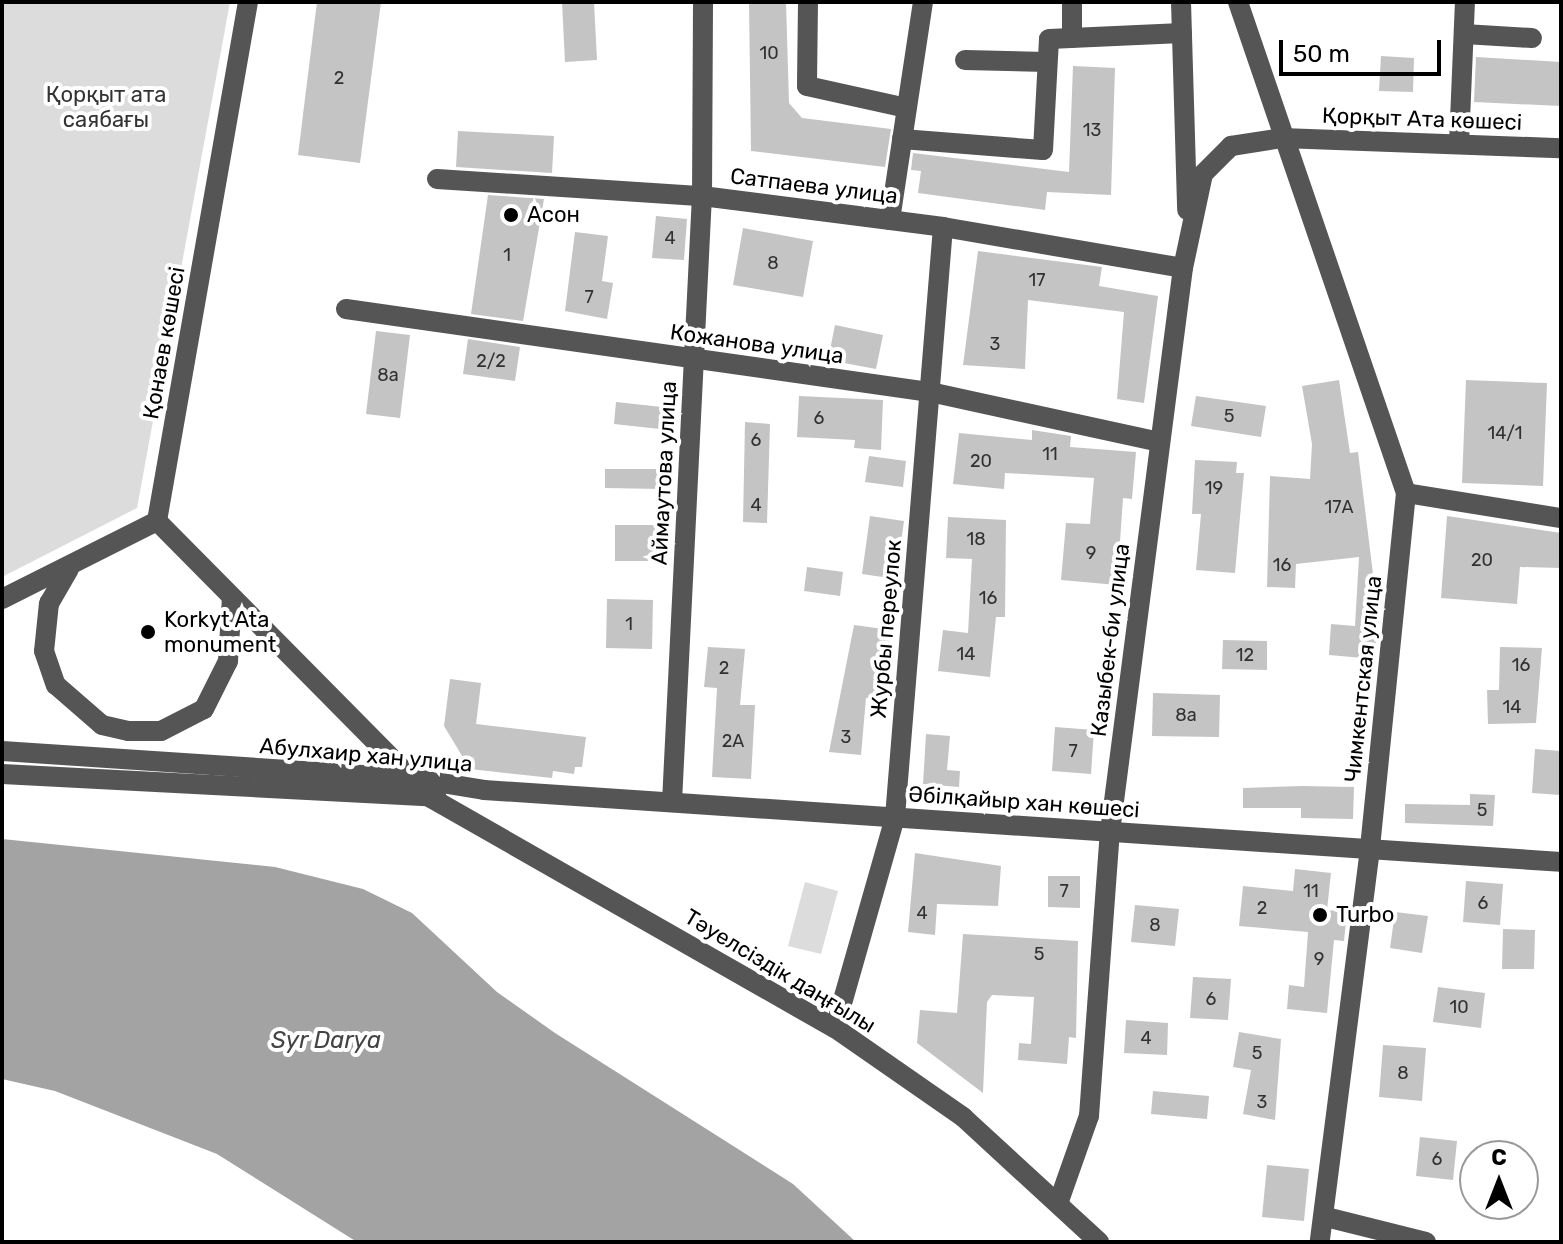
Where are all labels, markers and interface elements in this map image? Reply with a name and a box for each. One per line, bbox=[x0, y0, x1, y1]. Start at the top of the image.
scale bar bbox=[1283, 24, 1445, 74]
text: 50 m bbox=[1293, 40, 1350, 68]
house number: 10 bbox=[759, 42, 779, 64]
house number: 2 bbox=[334, 67, 344, 89]
park label: Қорқыт ата саябағы bbox=[46, 81, 166, 132]
street label: Қорқыт Ата көшесі bbox=[1322, 102, 1522, 136]
house number: 13 bbox=[1083, 119, 1101, 141]
street label: Сатпаева улица bbox=[729, 163, 899, 209]
place label: Асон bbox=[527, 202, 580, 228]
marker: Асон bbox=[502, 206, 520, 224]
house number: 4 bbox=[664, 227, 676, 249]
house number: 1 bbox=[503, 244, 511, 266]
house number: 8 bbox=[767, 252, 779, 274]
street label: Қонаев көшесі bbox=[138, 265, 190, 421]
house number: 17 bbox=[1029, 269, 1045, 291]
house number: 7 bbox=[584, 286, 594, 308]
street label: Кожанова улица bbox=[669, 319, 845, 369]
house number: 3 bbox=[990, 333, 1000, 355]
house number: 2/2 bbox=[476, 350, 506, 372]
house number: 8а bbox=[377, 364, 399, 386]
street label: Аймаутова улица bbox=[646, 380, 682, 566]
house number: 5 bbox=[1224, 405, 1234, 427]
house number: 6 bbox=[814, 407, 824, 429]
house number: 14/1 bbox=[1487, 422, 1523, 444]
house number: 6 bbox=[751, 429, 761, 451]
house number: 11 bbox=[1042, 443, 1058, 465]
house number: 20 bbox=[970, 450, 992, 472]
house number: 19 bbox=[1205, 477, 1223, 499]
house number: 4 bbox=[750, 494, 762, 516]
house number: 17А bbox=[1325, 496, 1353, 518]
house number: 18 bbox=[966, 528, 986, 550]
street label: Журбы переулок bbox=[865, 538, 907, 720]
street label: Казыбек-би улица bbox=[1085, 542, 1135, 738]
house number: 9 bbox=[1086, 542, 1096, 564]
house number: 20 bbox=[1471, 549, 1493, 571]
house number: 16 bbox=[1273, 554, 1291, 576]
street label: Чимкентская улица bbox=[1339, 574, 1387, 784]
house number: 16 bbox=[979, 587, 997, 609]
place label: Korkyt Ata monument bbox=[164, 606, 276, 658]
house number: 1 bbox=[625, 613, 633, 635]
marker: Korkyt Ata monument bbox=[139, 623, 157, 641]
house number: 14 bbox=[957, 643, 975, 665]
house number: 12 bbox=[1236, 644, 1254, 666]
house number: 16 bbox=[1512, 654, 1530, 676]
house number: 2 bbox=[719, 657, 729, 679]
house number: 14 bbox=[1503, 696, 1521, 718]
house number: 8а bbox=[1175, 704, 1197, 726]
house number: 3 bbox=[841, 726, 851, 748]
house number: 2А bbox=[722, 730, 744, 752]
street label: Абулхаир хан улица bbox=[258, 733, 474, 777]
house number: 7 bbox=[1068, 740, 1078, 762]
street label: Әбілқайыр хан көшесі bbox=[907, 781, 1141, 823]
house number: 5 bbox=[1477, 799, 1487, 821]
house number: 7 bbox=[1059, 880, 1069, 902]
house number: 11 bbox=[1303, 880, 1319, 902]
house number: 6 bbox=[1478, 892, 1488, 914]
house number: 2 bbox=[1257, 897, 1267, 919]
house number: 4 bbox=[916, 902, 928, 924]
place label: Turbo bbox=[1336, 902, 1394, 928]
street label: Тәуелсіздік даңғылы bbox=[680, 903, 880, 1039]
marker: Turbo bbox=[1311, 906, 1329, 924]
house number: 8 bbox=[1149, 914, 1161, 936]
house number: 5 bbox=[1034, 943, 1044, 965]
house number: 9 bbox=[1314, 948, 1324, 970]
house number: 6 bbox=[1206, 988, 1216, 1010]
house number: 10 bbox=[1449, 996, 1469, 1018]
water label: Syr Darya bbox=[271, 1027, 381, 1055]
house number: 4 bbox=[1140, 1027, 1152, 1049]
house number: 5 bbox=[1252, 1042, 1262, 1064]
house number: 8 bbox=[1397, 1062, 1409, 1084]
house number: 3 bbox=[1257, 1091, 1267, 1113]
north arrow bbox=[1459, 1140, 1539, 1220]
text: С bbox=[1491, 1144, 1507, 1171]
house number: 6 bbox=[1432, 1148, 1442, 1170]

